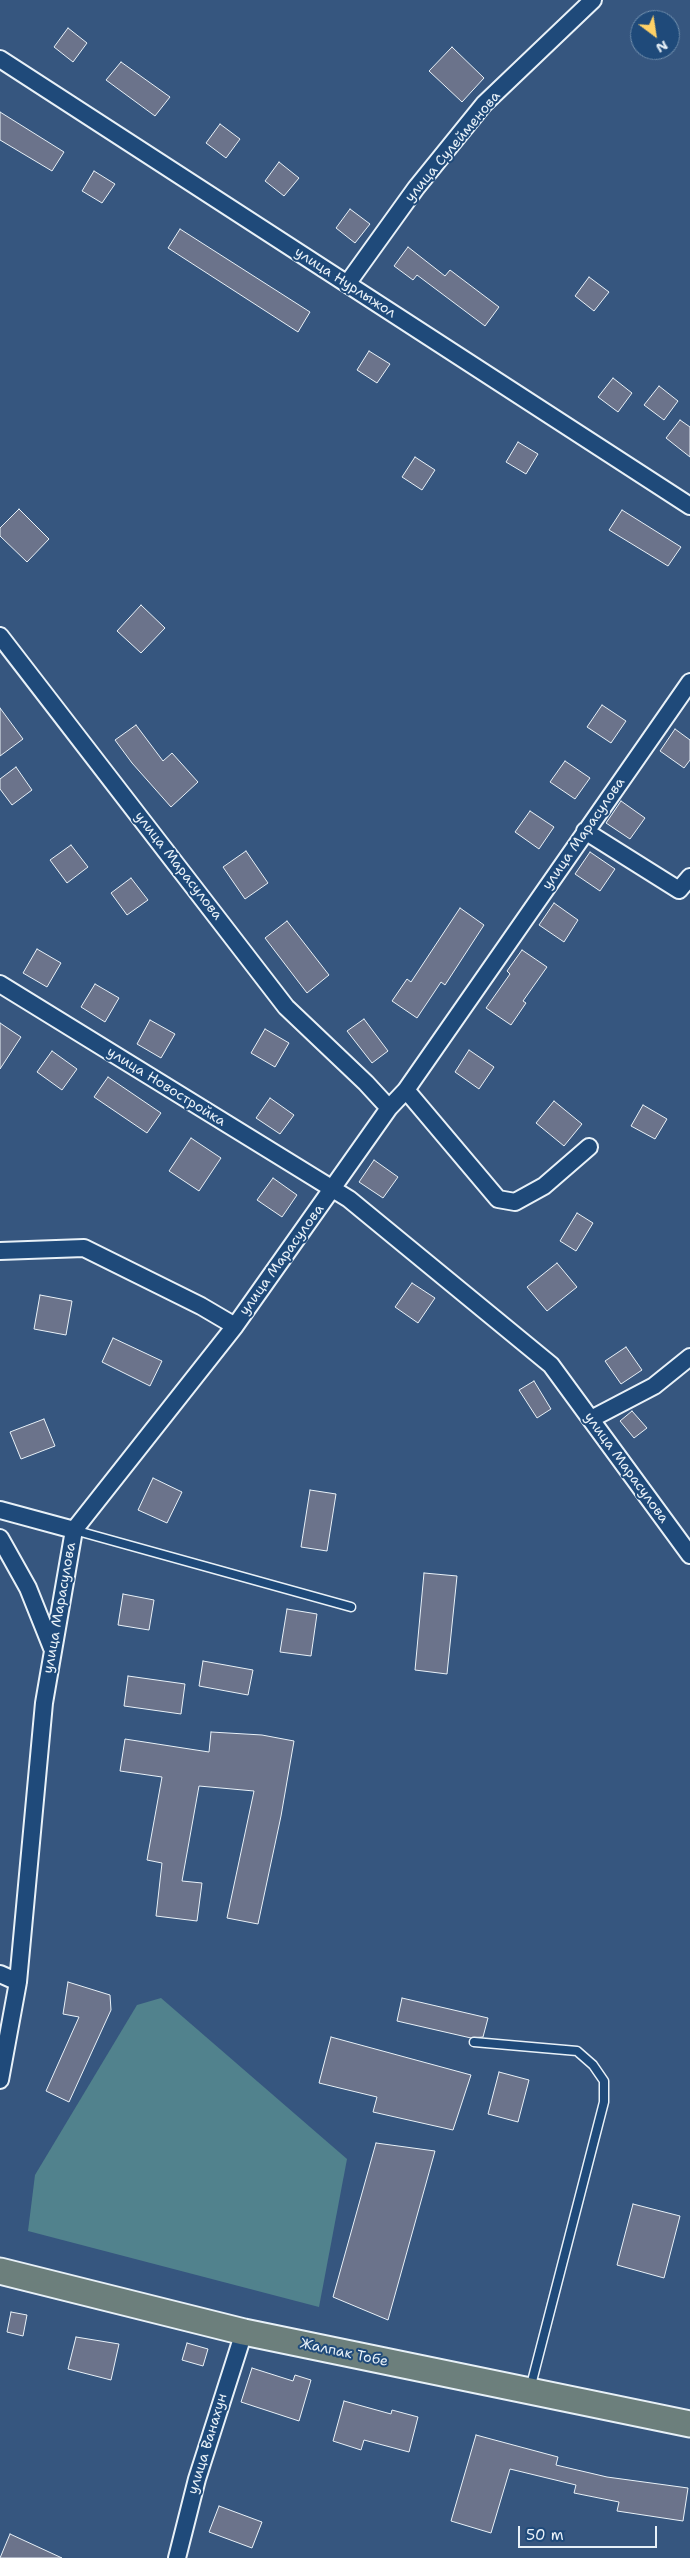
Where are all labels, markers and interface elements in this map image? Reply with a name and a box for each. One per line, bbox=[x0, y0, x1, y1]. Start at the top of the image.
north arrow bbox=[630, 10, 680, 60]
text: N bbox=[653, 36, 672, 58]
street label: улица Сулейменова bbox=[402, 88, 504, 206]
street label: улица Нурлыжол bbox=[291, 244, 399, 322]
street label: улица Марасулова bbox=[539, 775, 629, 893]
street label: улица Марасулова bbox=[130, 808, 226, 924]
street label: улица Новостройка bbox=[104, 1044, 228, 1130]
street label: улица Марасулова bbox=[236, 1201, 328, 1319]
street label: улица Марасулова bbox=[580, 1409, 672, 1527]
street label: улица Марасулова bbox=[40, 1541, 80, 1675]
street label: Жалпак Тобе bbox=[299, 2335, 389, 2371]
street label: улица Ванахун bbox=[185, 2392, 231, 2496]
scale bar bbox=[520, 2516, 659, 2548]
text: 50 m bbox=[526, 2525, 564, 2545]

